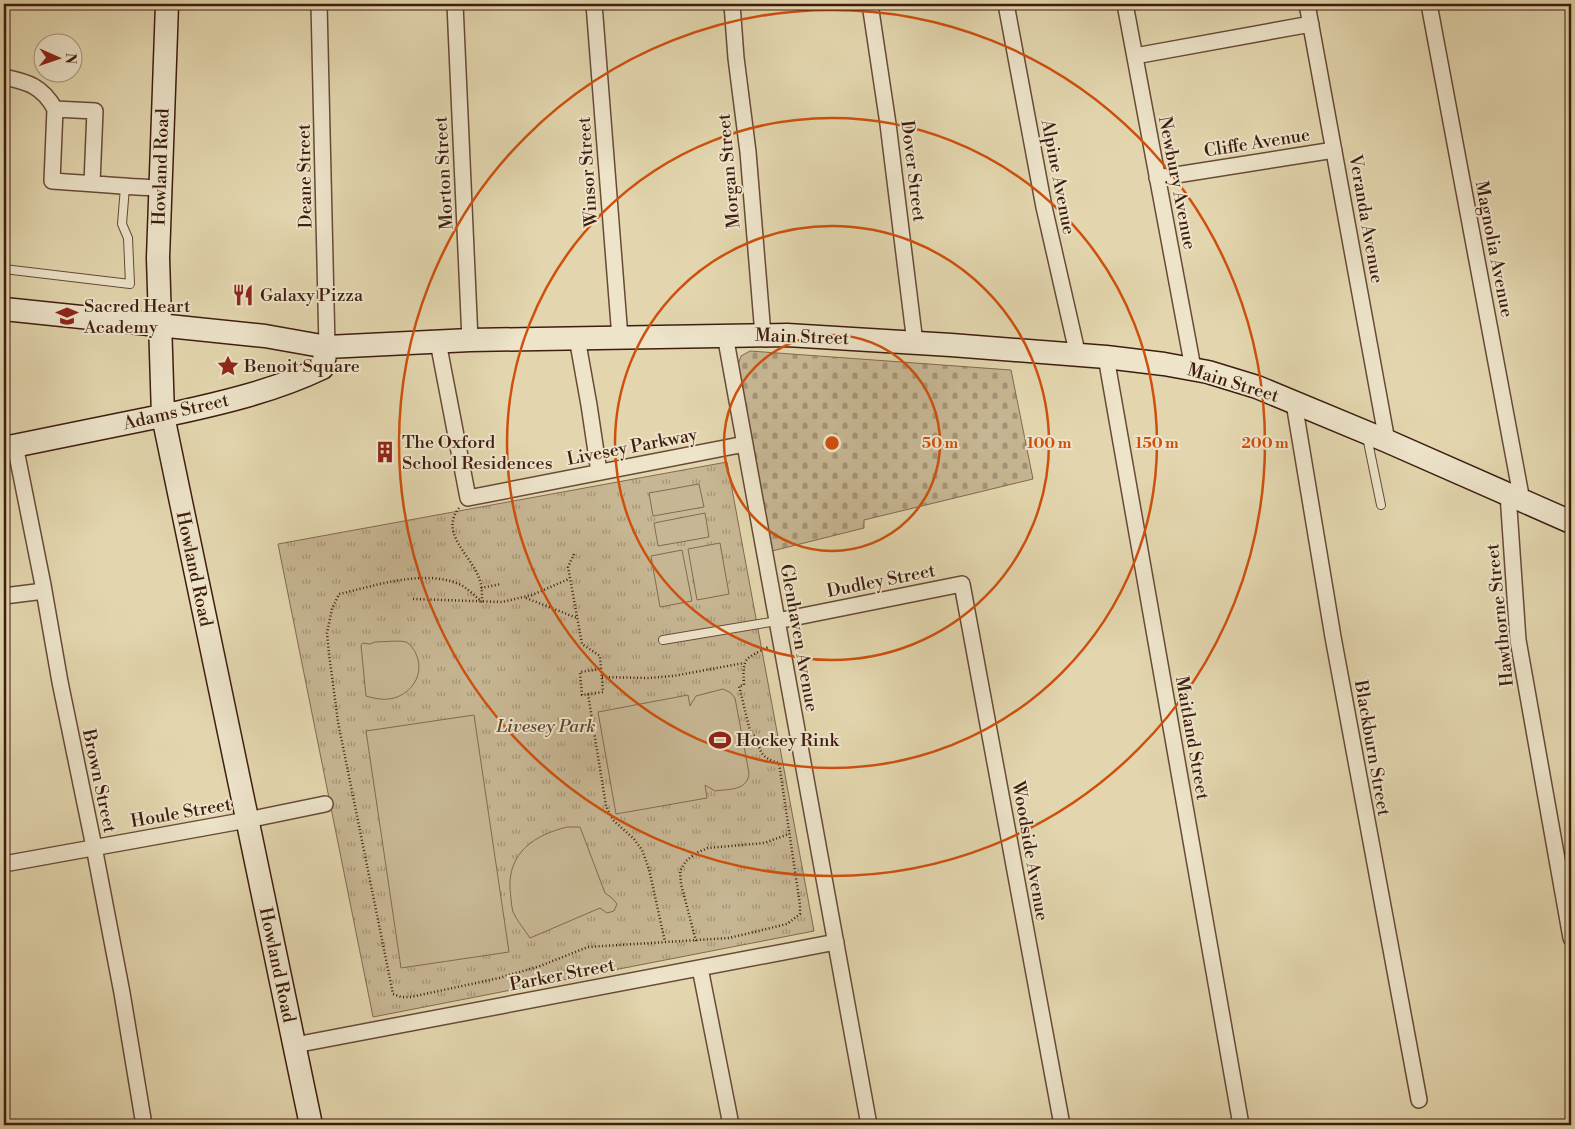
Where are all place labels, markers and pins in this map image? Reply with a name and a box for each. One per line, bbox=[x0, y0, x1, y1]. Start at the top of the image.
restaurant icon: Galaxy Pizza bbox=[230, 282, 256, 308]
place label: Galaxy Pizza bbox=[260, 284, 364, 307]
place label: Sacred Heart Academy bbox=[83, 295, 191, 339]
school or university icon: Sacred Heart Academy bbox=[54, 303, 80, 329]
place icon: Benoit Square bbox=[215, 353, 241, 379]
place label: Benoit Square bbox=[243, 355, 360, 378]
place label: The Oxford School Residences bbox=[402, 431, 553, 475]
centre of rings bbox=[823, 434, 841, 452]
building icon: The Oxford School Residences bbox=[372, 439, 398, 465]
sports icon: Hockey Rink bbox=[707, 727, 733, 753]
place label: Hockey Rink bbox=[736, 729, 840, 752]

